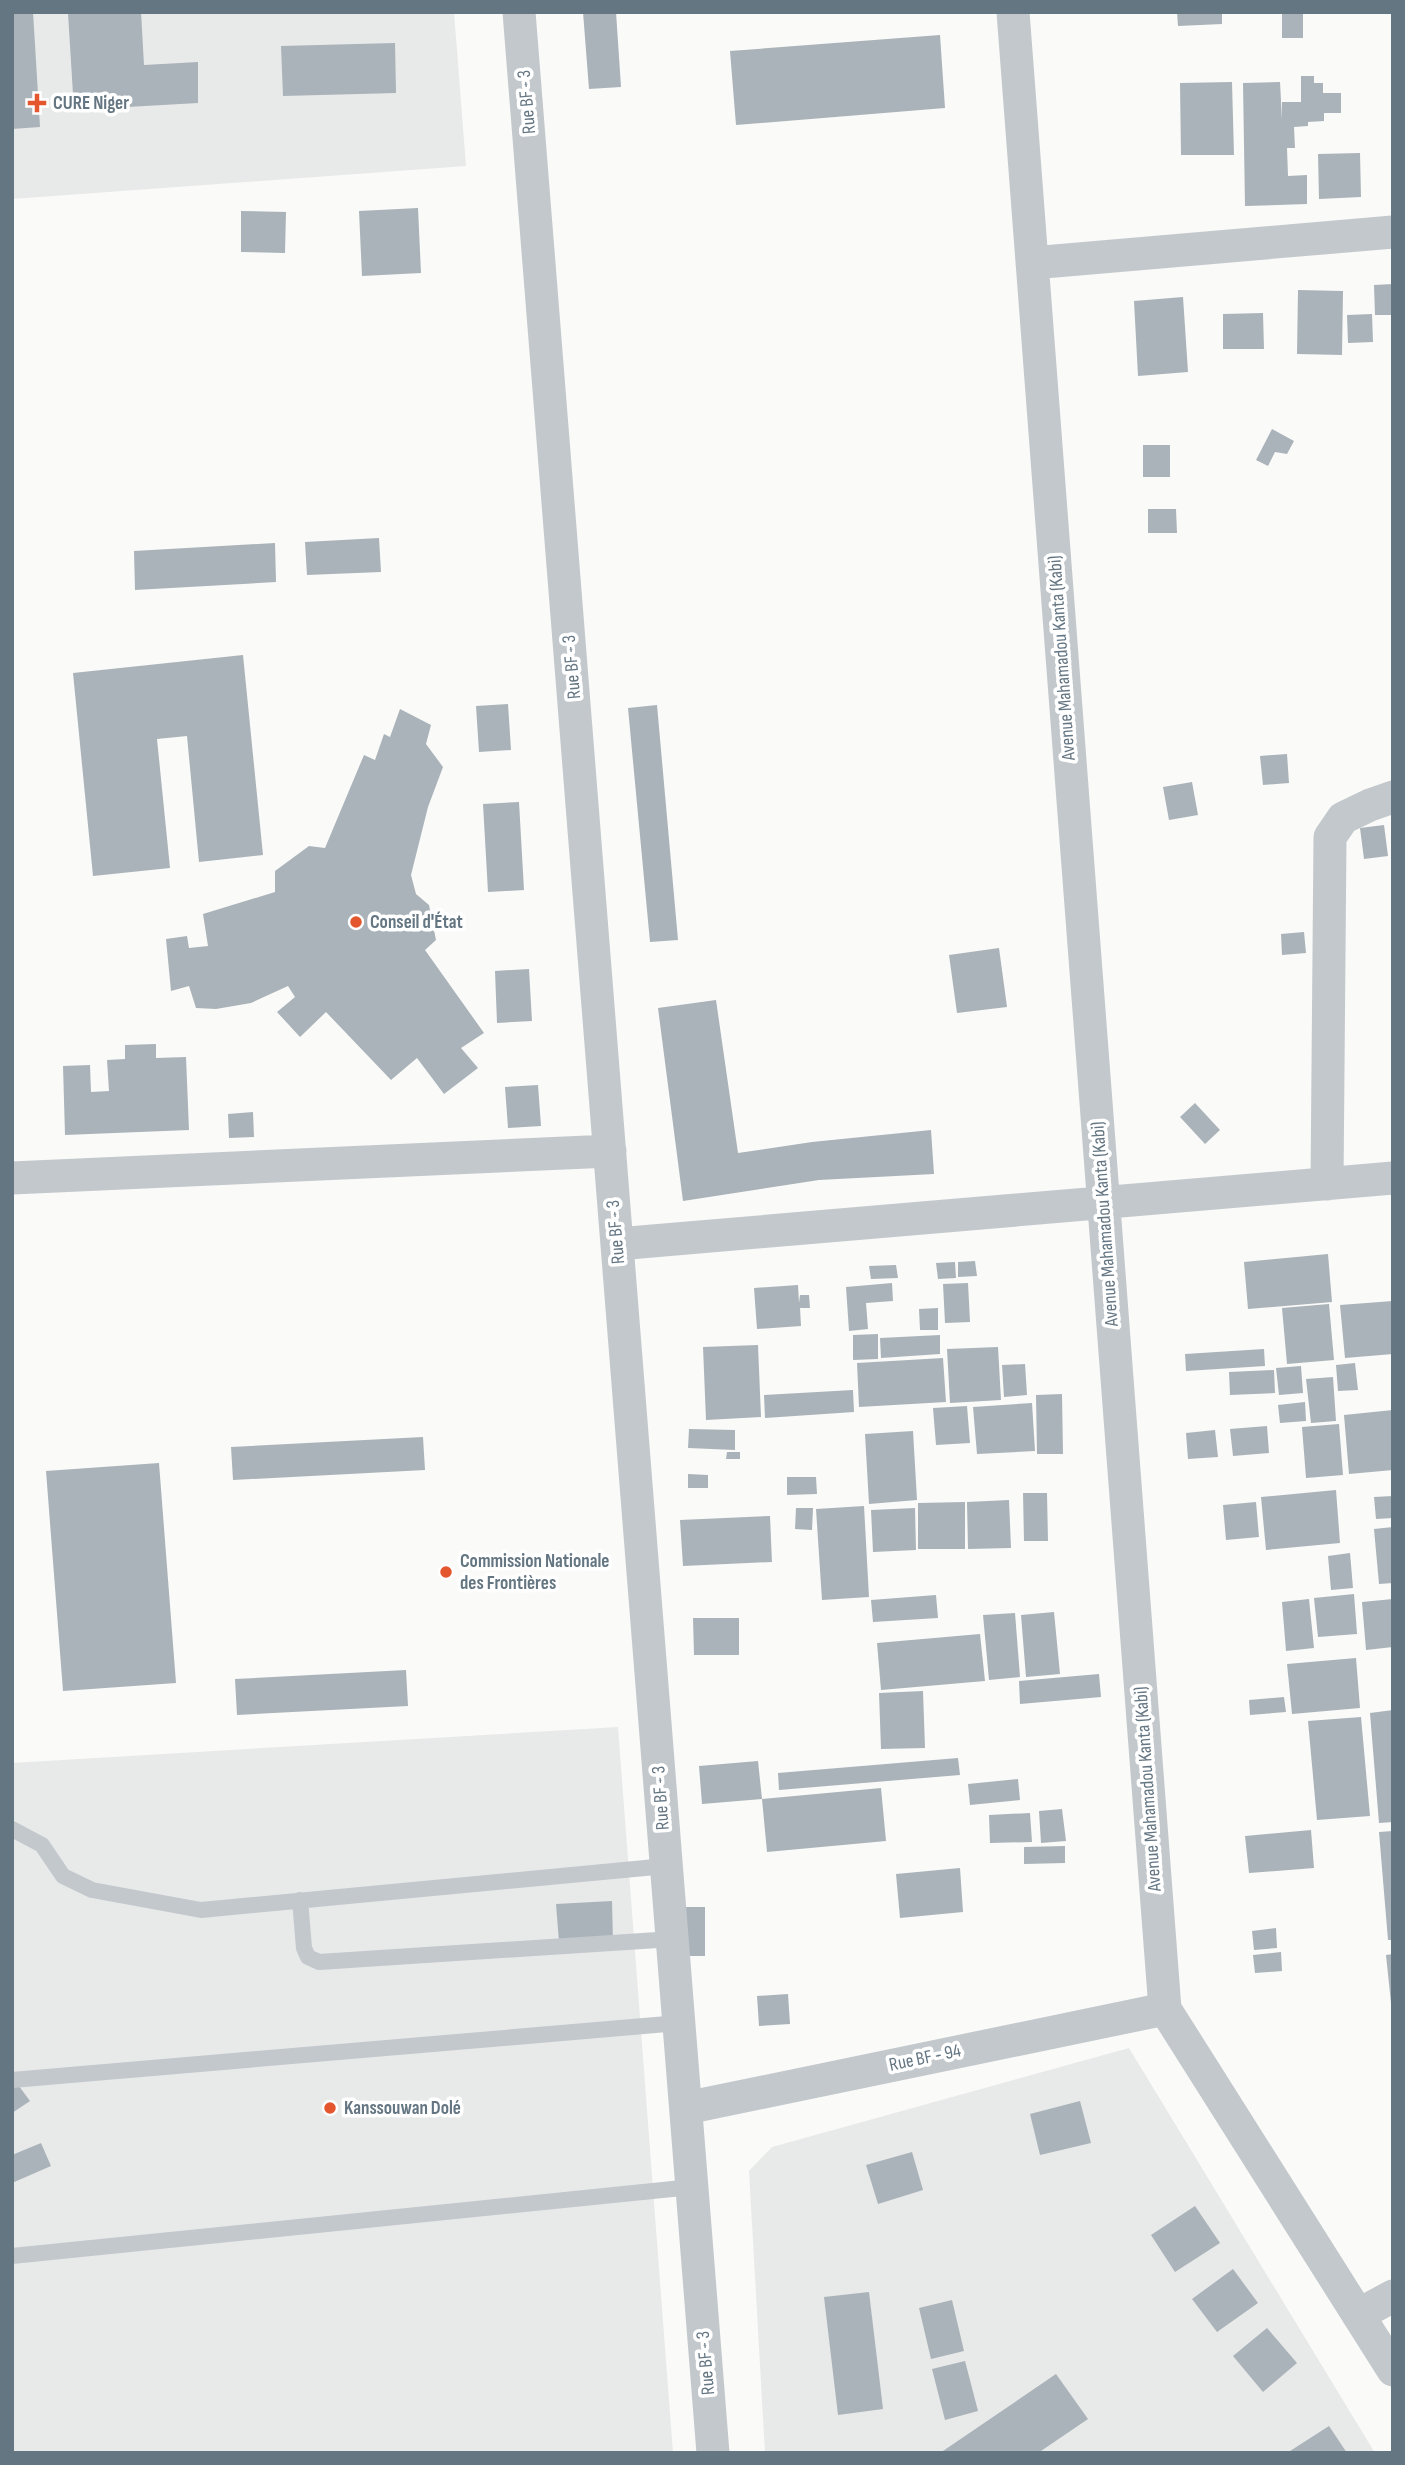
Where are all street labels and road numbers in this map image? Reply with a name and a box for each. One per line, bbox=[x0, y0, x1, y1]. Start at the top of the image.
street label: Rue BF - 3 bbox=[513, 69, 541, 135]
street label: Avenue Mahamadou Kanta (Kabi) bbox=[1043, 555, 1081, 762]
street label: Rue BF - 3 bbox=[558, 634, 586, 700]
street label: Avenue Mahamadou Kanta (Kabi) bbox=[1086, 1121, 1124, 1328]
street label: Rue BF - 3 bbox=[602, 1199, 630, 1265]
street label: Avenue Mahamadou Kanta (Kabi) bbox=[1129, 1686, 1167, 1893]
street label: Rue BF - 3 bbox=[647, 1765, 675, 1831]
street label: Rue BF - 94 bbox=[887, 2039, 963, 2077]
street label: Rue BF - 3 bbox=[692, 2330, 720, 2396]

